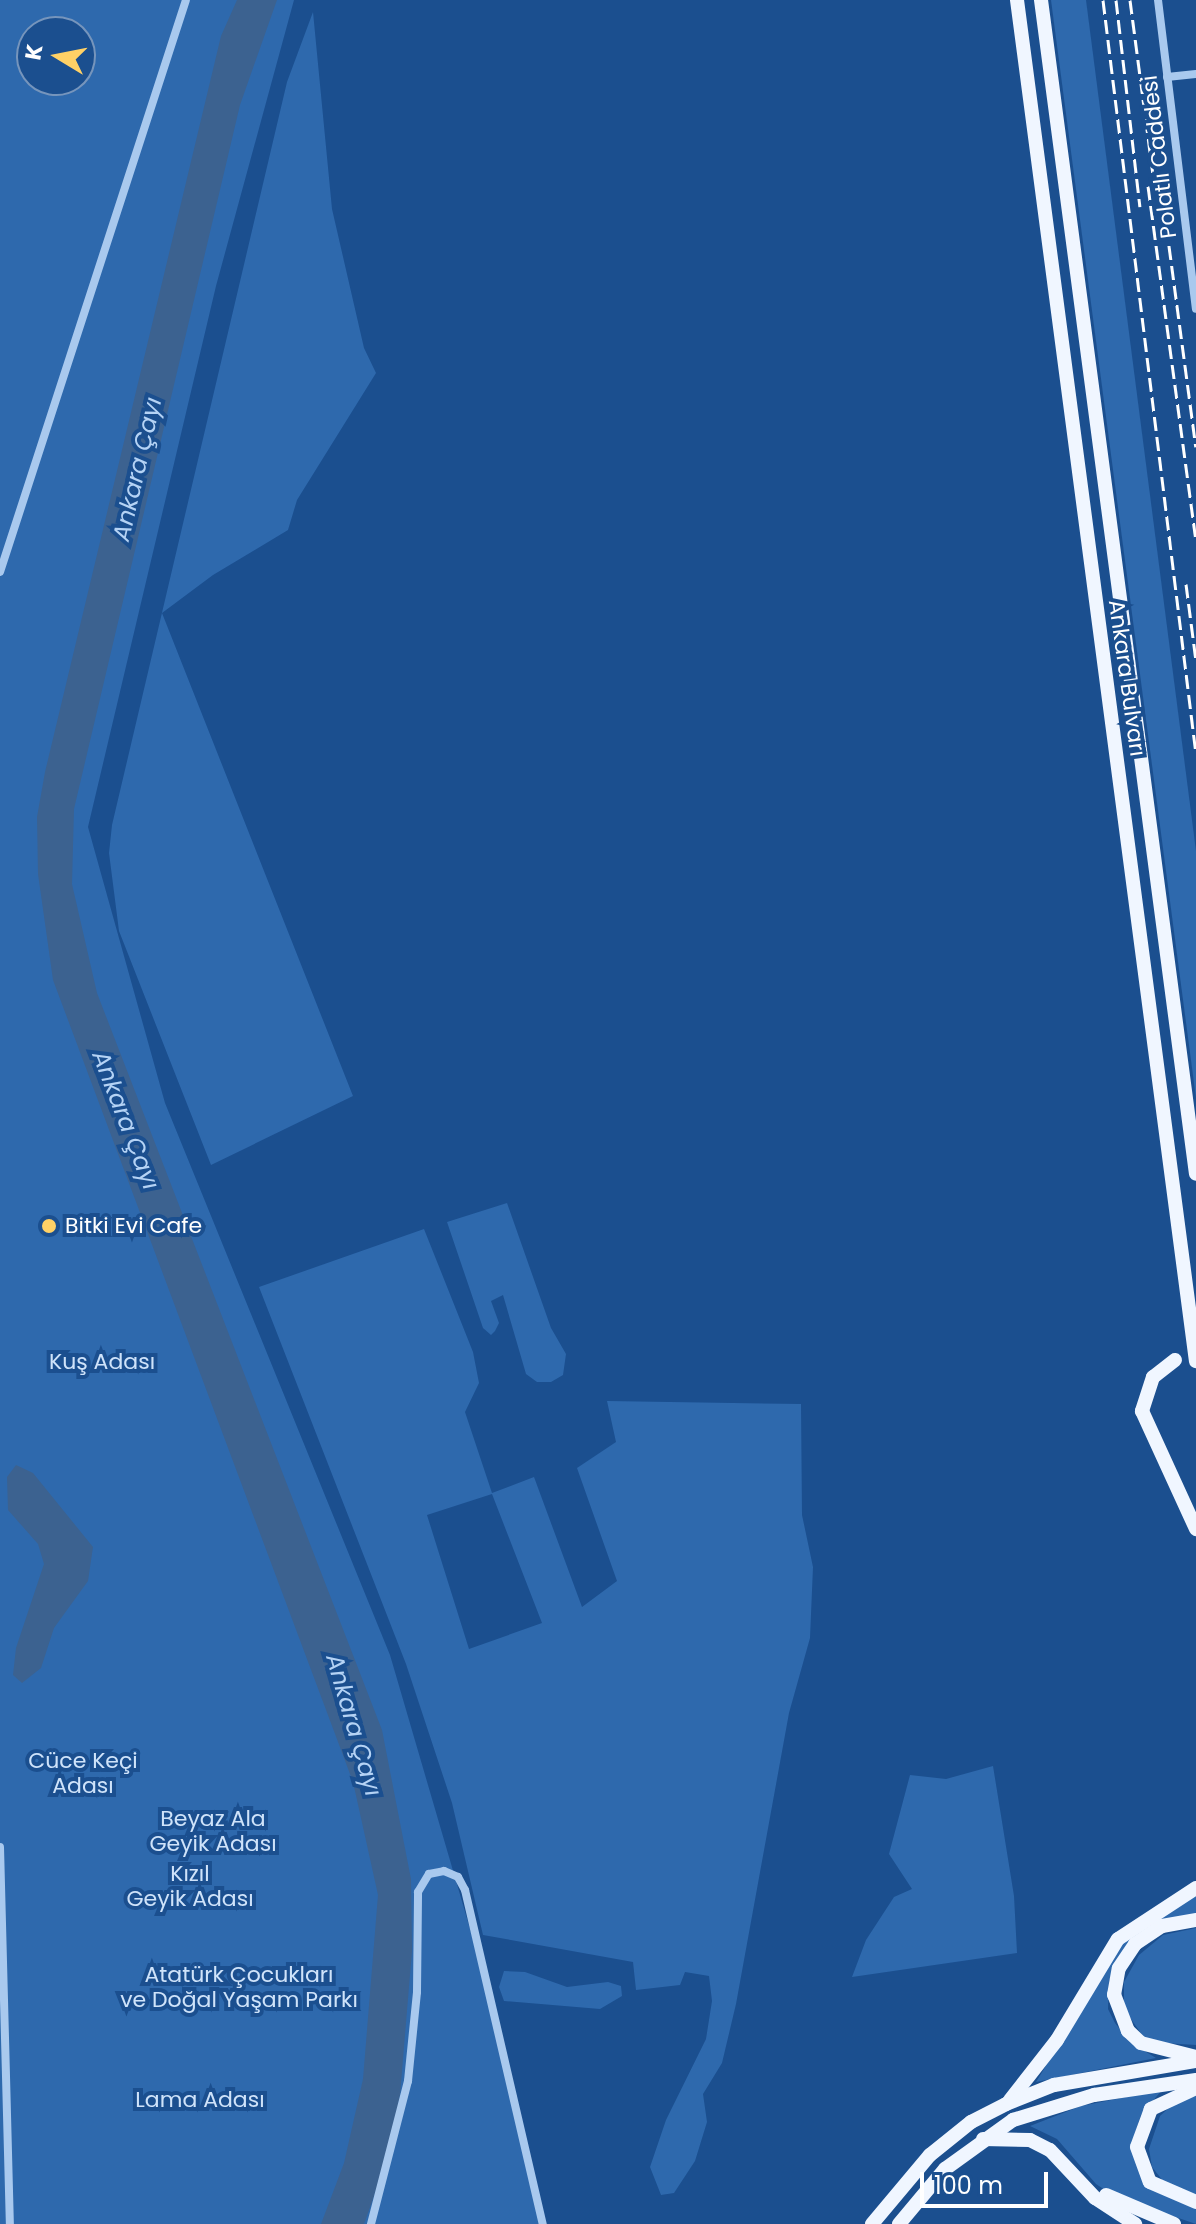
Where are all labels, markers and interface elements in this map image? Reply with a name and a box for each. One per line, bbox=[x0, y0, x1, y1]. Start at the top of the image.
north arrow bbox=[16, 16, 96, 96]
text: K bbox=[17, 42, 50, 62]
street label: Polatlı Caddesi bbox=[1136, 74, 1182, 240]
water label: Ankara Çayı bbox=[106, 394, 168, 544]
street label: Ankara Bulvarı bbox=[1103, 598, 1151, 758]
water label: Ankara Çayı bbox=[86, 1046, 166, 1194]
place label: Bitki Evi Cafe bbox=[65, 1213, 202, 1239]
marker: Bitki Evi Cafe bbox=[40, 1217, 58, 1235]
park label: Kuş Adası bbox=[49, 1349, 155, 1375]
water label: Ankara Çayı bbox=[320, 1651, 388, 1799]
park label: Cüce Keçi Adası bbox=[28, 1747, 138, 1798]
park label: Beyaz Ala Geyik Adası bbox=[149, 1805, 277, 1856]
park label: Kızıl Geyik Adası bbox=[126, 1860, 254, 1912]
park label: Atatürk Çocukları ve Doğal Yaşam Parkı bbox=[120, 1961, 358, 2012]
park label: Lama Adası bbox=[135, 2087, 265, 2113]
scale bar bbox=[924, 2156, 1052, 2206]
text: 100 m bbox=[934, 2169, 1003, 2202]

